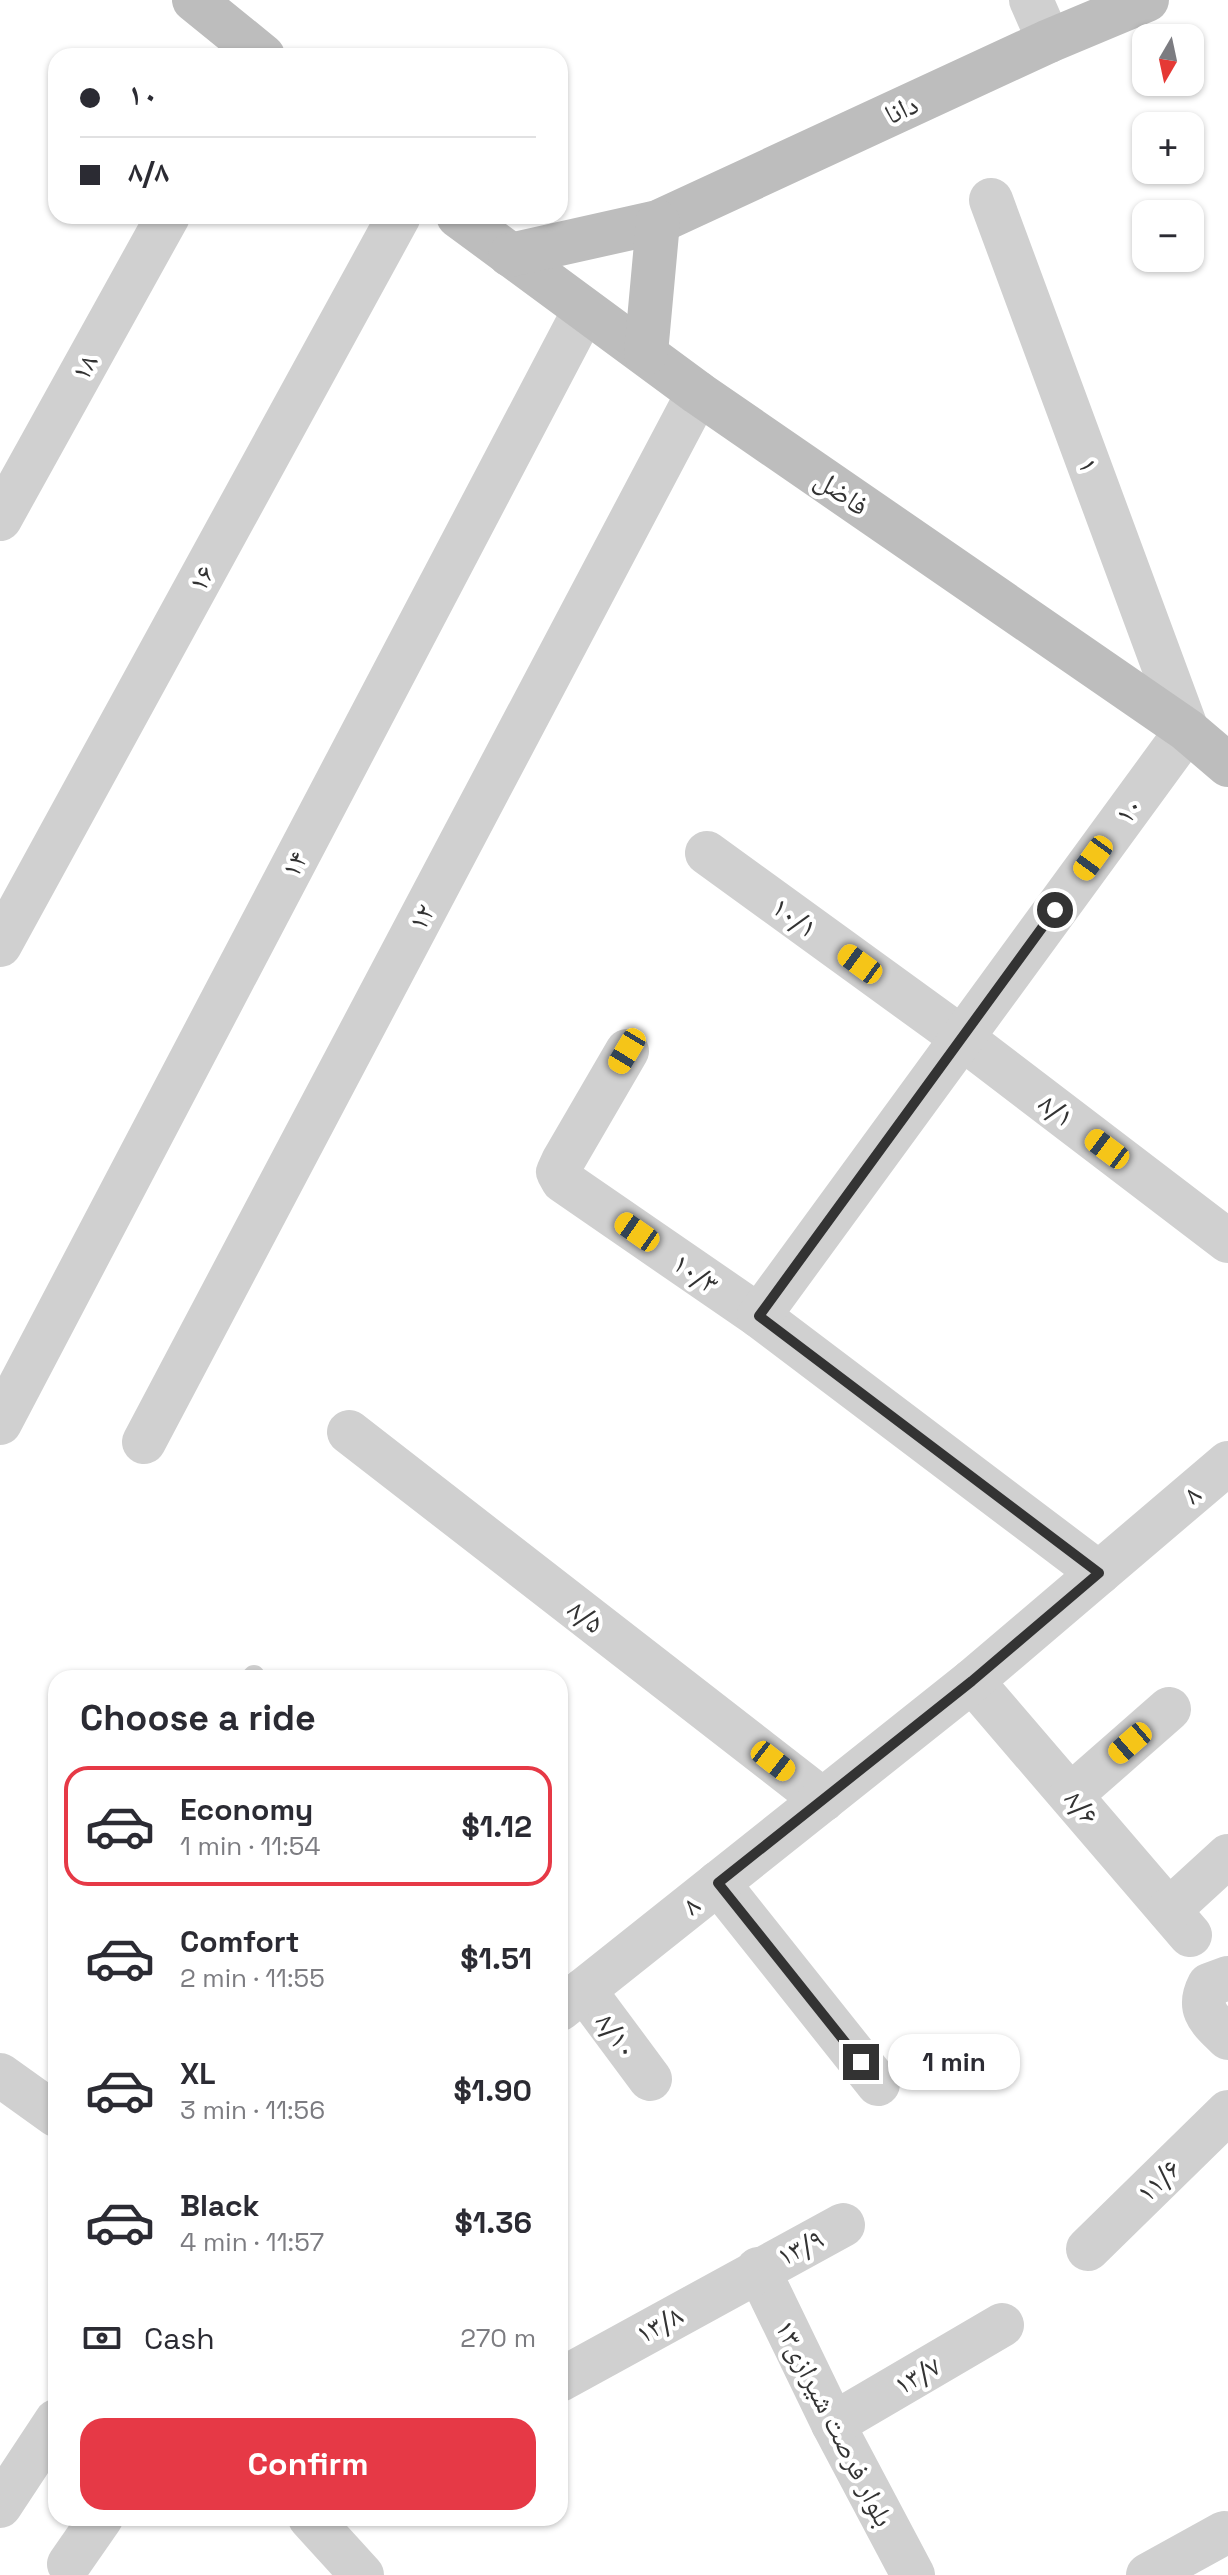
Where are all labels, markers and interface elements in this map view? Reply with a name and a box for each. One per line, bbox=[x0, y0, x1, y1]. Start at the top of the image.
north arrow bbox=[1132, 24, 1204, 96]
map controls bbox=[1132, 24, 1204, 272]
text: ۱۰ bbox=[128, 75, 157, 114]
street label: دانا bbox=[878, 86, 924, 132]
button: + bbox=[1132, 112, 1204, 184]
text: ۸/۸ bbox=[128, 152, 169, 191]
button: − bbox=[1132, 200, 1204, 272]
street label: ۱۸ bbox=[62, 347, 106, 387]
street label: ۱ bbox=[1070, 453, 1108, 477]
street label: فاضل bbox=[808, 461, 876, 523]
street label: ۱۶ bbox=[179, 558, 223, 598]
street label: ۱۰ bbox=[1106, 789, 1150, 831]
car bbox=[1069, 832, 1117, 884]
street label: ۱۴ bbox=[272, 844, 316, 884]
street label: ۱۰/۱ bbox=[765, 888, 825, 946]
route start bbox=[1037, 892, 1073, 928]
street label: ۱۲ bbox=[399, 897, 443, 937]
car bbox=[834, 940, 886, 988]
car bbox=[604, 1024, 650, 1078]
street label: ۸/۱ bbox=[1032, 1085, 1082, 1135]
car bbox=[1081, 1125, 1133, 1173]
car bbox=[610, 1208, 664, 1256]
street label: ۱۰/۳ bbox=[666, 1244, 726, 1302]
street label: ۸ bbox=[1176, 1476, 1208, 1512]
street label: ۸/۵ bbox=[561, 1591, 611, 1641]
text: Choose a ride bbox=[80, 1695, 316, 1741]
car bbox=[1104, 1718, 1156, 1768]
car bbox=[747, 1737, 799, 1785]
street label: ۸/۶ bbox=[1057, 1782, 1107, 1832]
icon: car bbox=[84, 1790, 156, 1862]
text: Economy bbox=[180, 1790, 313, 1829]
text: $1.12 bbox=[462, 1807, 532, 1846]
text: 1 min · 11:54 bbox=[180, 1829, 321, 1863]
street label: ۸ bbox=[675, 1887, 707, 1923]
icon: car bbox=[84, 1922, 156, 1994]
text: Comfort bbox=[180, 1922, 299, 1961]
text: $1.51 bbox=[460, 1939, 532, 1978]
text: 2 min · 11:55 bbox=[180, 1961, 325, 1995]
street label: ۸/۱۰ bbox=[588, 2005, 646, 2065]
callout: 1 min bbox=[889, 2034, 1021, 2090]
route end bbox=[843, 2044, 879, 2080]
text: 1 min bbox=[922, 2045, 986, 2079]
icon: car bbox=[84, 2054, 156, 2126]
text: XL bbox=[180, 2054, 216, 2093]
text: $1.90 bbox=[453, 2071, 532, 2110]
text: 3 min · 11:56 bbox=[180, 2093, 325, 2127]
street label: ۱۱/۶ bbox=[1128, 2150, 1188, 2210]
icon: car bbox=[84, 2186, 156, 2258]
text: Black bbox=[180, 2186, 259, 2225]
text: $1.36 bbox=[455, 2203, 532, 2242]
street label: ۱۳/۹ bbox=[770, 2220, 830, 2274]
text: 4 min · 11:57 bbox=[180, 2225, 324, 2259]
street label: ۱۳/۸ bbox=[629, 2297, 689, 2351]
street label: بلوار فرصت شیرازی۱۳ bbox=[767, 2314, 903, 2532]
icon: cash bbox=[80, 2316, 124, 2360]
text: Cash bbox=[144, 2319, 215, 2358]
text: 270 m bbox=[460, 2321, 536, 2355]
street label: ۱۳/۷ bbox=[887, 2347, 947, 2403]
button: Confirm bbox=[80, 2418, 536, 2510]

